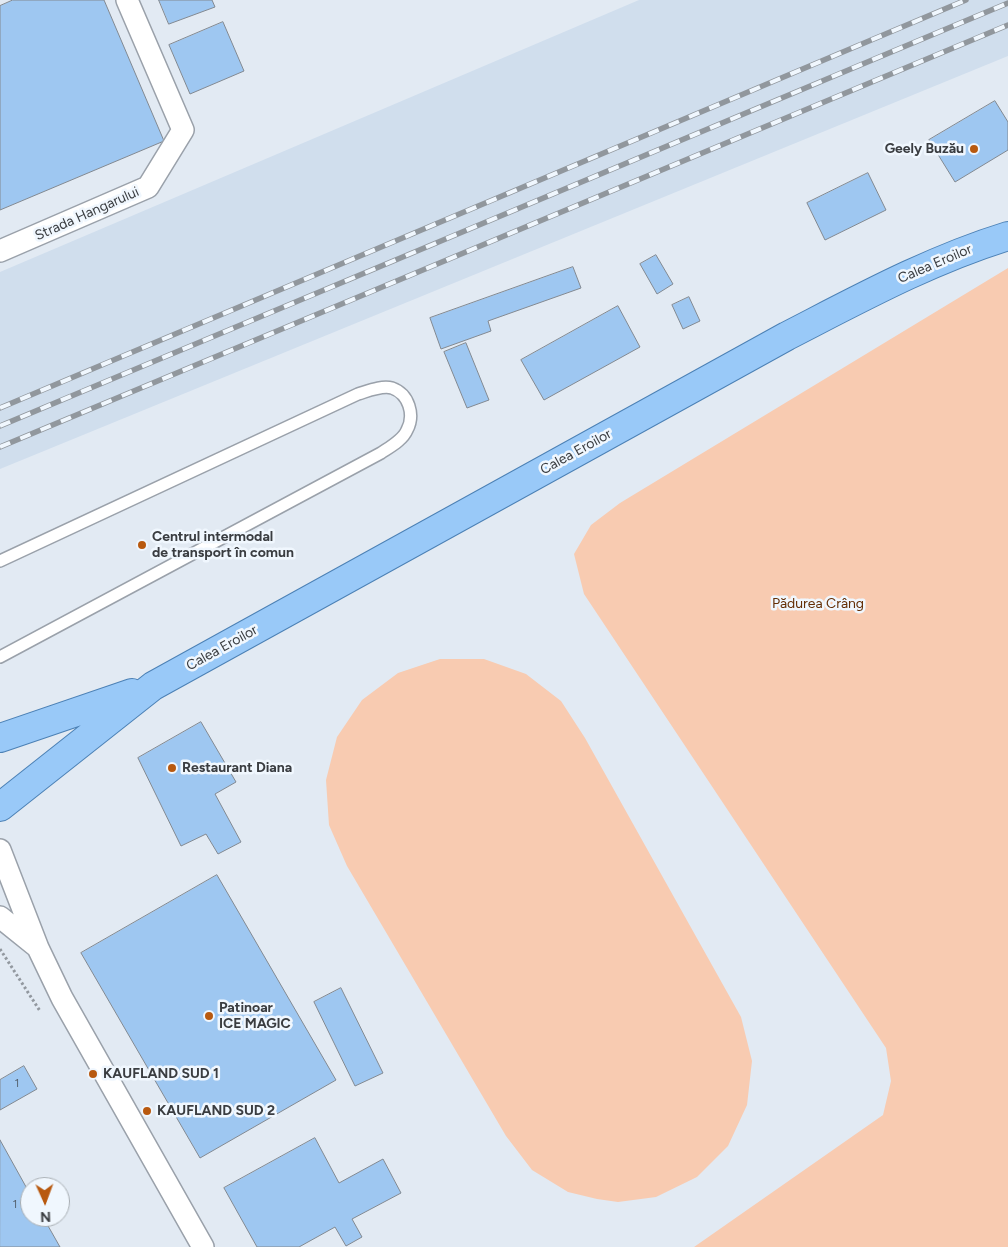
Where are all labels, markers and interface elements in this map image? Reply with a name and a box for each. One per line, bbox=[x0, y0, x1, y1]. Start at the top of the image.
place label: Geely Buzău bbox=[885, 141, 964, 157]
marker: Geely Buzău bbox=[968, 143, 980, 155]
street label: Strada Hangarului bbox=[32, 184, 142, 244]
street label: Calea Eroilor bbox=[895, 241, 975, 287]
street label: Calea Eroilor bbox=[537, 426, 615, 478]
place label: Centrul intermodal de transport în comun bbox=[152, 529, 294, 562]
marker: Centrul intermodal de transport în comun bbox=[136, 539, 148, 551]
park label: Pădurea Crâng bbox=[772, 596, 864, 612]
street label: Calea Eroilor bbox=[183, 622, 261, 674]
place label: Restaurant Diana bbox=[182, 760, 292, 776]
marker: Restaurant Diana bbox=[166, 762, 178, 774]
place label: Patinoar ICE MAGIC bbox=[219, 1000, 291, 1032]
marker: Patinoar ICE MAGIC bbox=[203, 1010, 215, 1022]
place label: KAUFLAND SUD 1 bbox=[103, 1066, 219, 1082]
marker: KAUFLAND SUD 1 bbox=[87, 1068, 99, 1080]
house number: 1 bbox=[15, 1077, 19, 1091]
place label: KAUFLAND SUD 2 bbox=[157, 1103, 275, 1119]
marker: KAUFLAND SUD 2 bbox=[141, 1105, 153, 1117]
north arrow bbox=[20, 1177, 70, 1227]
house number: 1 bbox=[13, 1198, 17, 1212]
text: N bbox=[40, 1208, 51, 1225]

